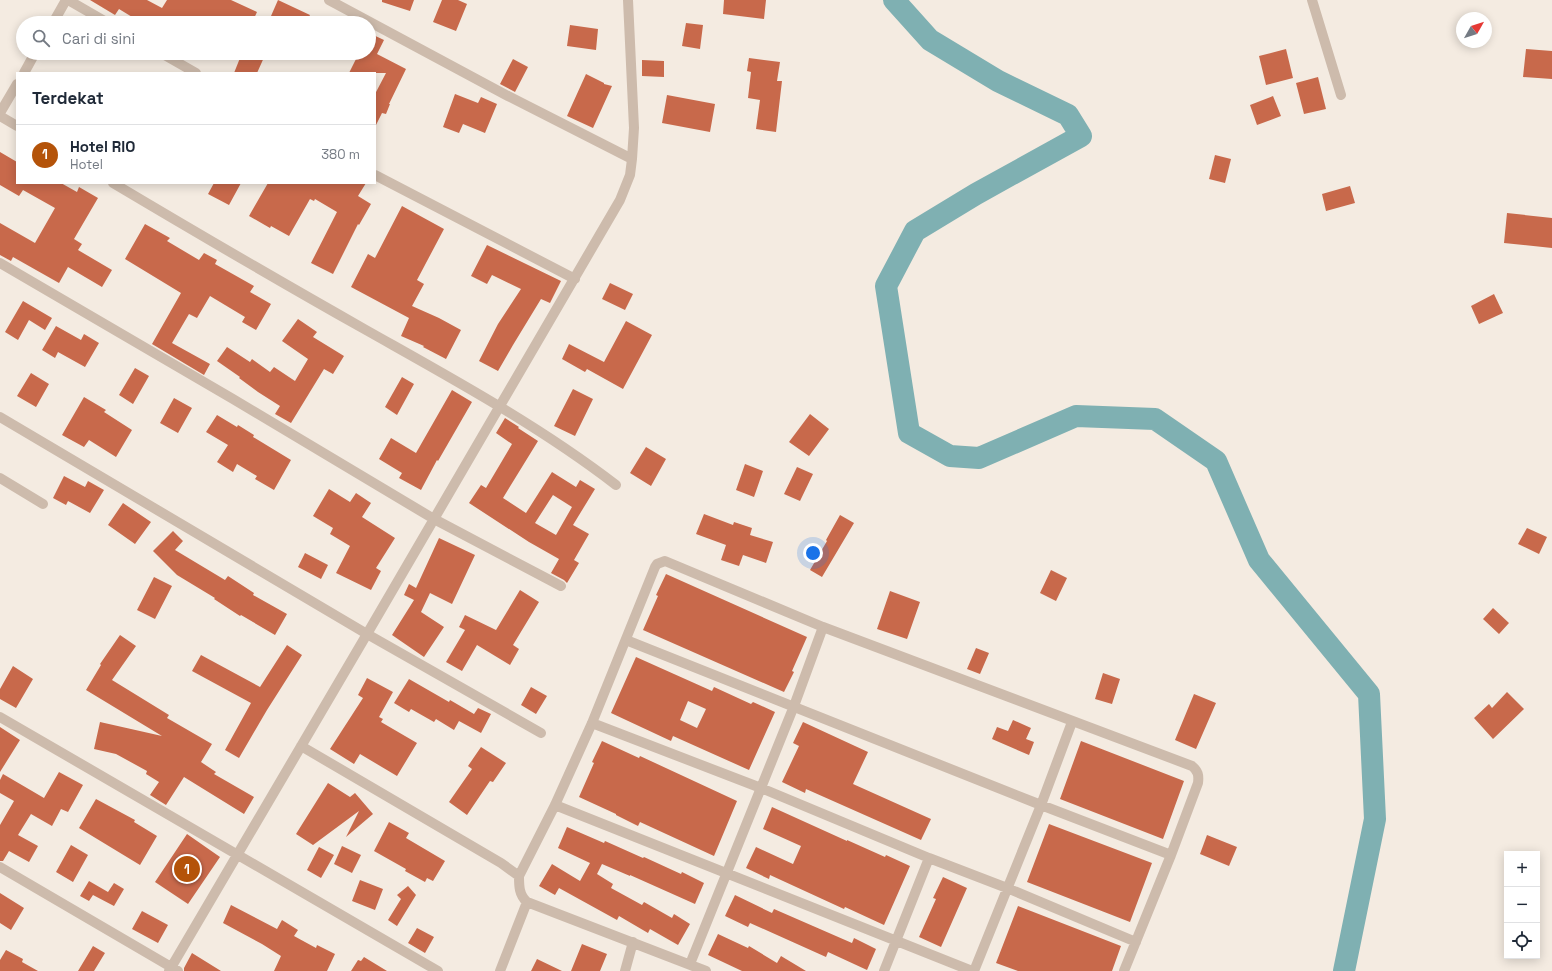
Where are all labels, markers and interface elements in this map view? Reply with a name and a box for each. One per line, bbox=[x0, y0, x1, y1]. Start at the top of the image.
north arrow bbox=[1456, 12, 1492, 48]
search box bbox=[16, 16, 376, 60]
icon: search bbox=[30, 27, 52, 49]
text: Cari di sini bbox=[62, 29, 135, 48]
text: Terdekat bbox=[32, 87, 104, 109]
text: Hotel RIO bbox=[70, 137, 135, 156]
text: 1 bbox=[42, 146, 48, 163]
text: 380 m bbox=[321, 146, 360, 163]
text: Hotel bbox=[70, 156, 103, 173]
your location bbox=[803, 543, 823, 563]
map controls bbox=[1504, 851, 1540, 959]
button: + bbox=[1504, 851, 1540, 887]
pin: 1 bbox=[174, 854, 200, 884]
button: − bbox=[1504, 887, 1540, 923]
button: locate bbox=[1504, 923, 1540, 959]

